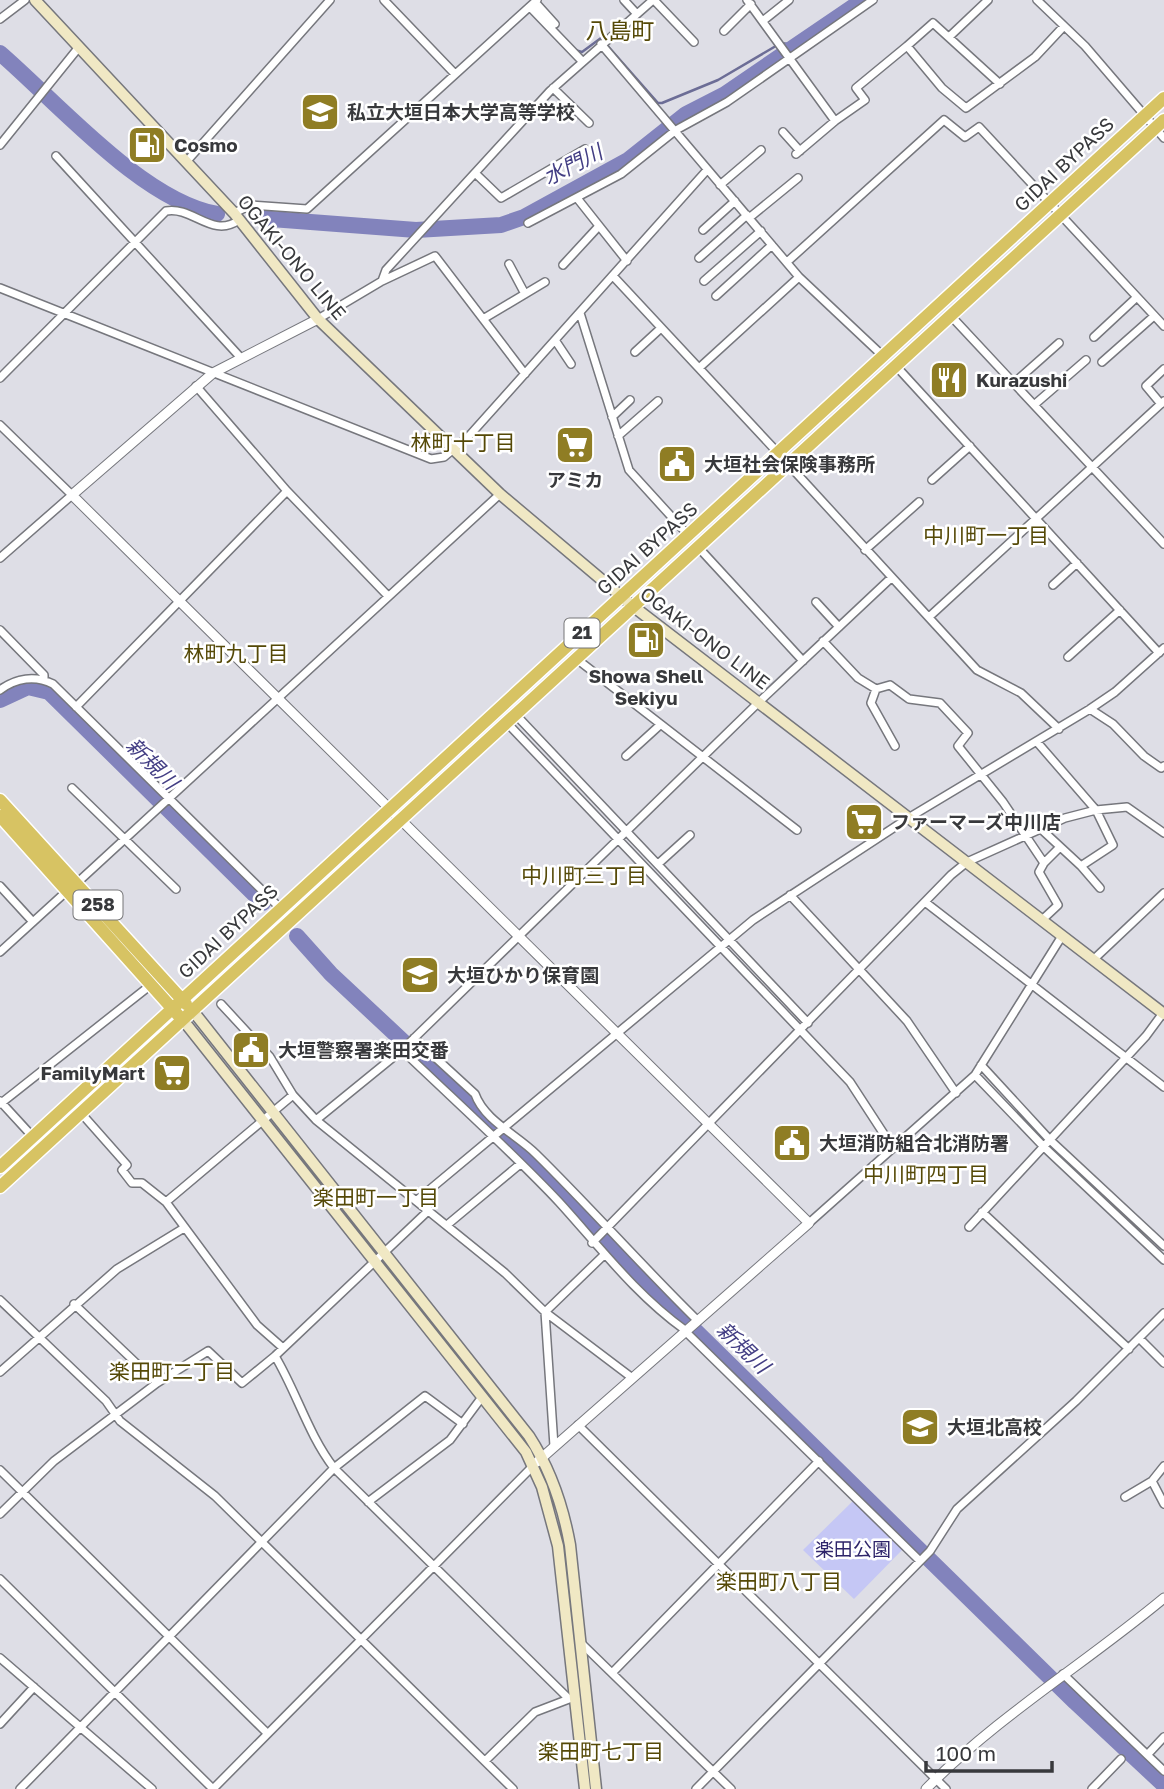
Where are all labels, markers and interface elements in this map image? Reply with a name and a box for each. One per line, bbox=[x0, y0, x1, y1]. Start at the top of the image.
district label: 八島町 bbox=[586, 16, 655, 44]
school or university icon: 私立大垣日本大学高等学校 bbox=[299, 91, 341, 133]
place label: 私立大垣日本大学高等学校 bbox=[347, 100, 575, 123]
street label: GIDAI BYPASS bbox=[1009, 112, 1118, 216]
fuel station icon: Cosmo bbox=[126, 124, 168, 166]
place label: Cosmo bbox=[174, 133, 238, 156]
water label: 水門川 bbox=[539, 137, 608, 190]
street label: OGAKI-ONO LINE bbox=[233, 189, 351, 324]
restaurant icon: Kurazushi bbox=[928, 359, 970, 401]
place label: Kurazushi bbox=[976, 368, 1067, 391]
supermarket icon: アミカ bbox=[554, 424, 596, 466]
district label: 林町十丁目 bbox=[411, 429, 516, 455]
public building icon: 大垣社会保険事務所 bbox=[656, 443, 698, 485]
place label: 大垣社会保険事務所 bbox=[704, 452, 875, 475]
place label: アミカ bbox=[547, 468, 603, 491]
street label: GIDAI BYPASS bbox=[592, 496, 702, 599]
district label: 中川町一丁目 bbox=[923, 522, 1049, 548]
street label: OGAKI-ONO LINE bbox=[636, 581, 775, 694]
road number: 21 bbox=[564, 618, 600, 648]
fuel station icon: Showa Shell Sekiyu bbox=[625, 619, 667, 661]
district label: 林町九丁目 bbox=[184, 640, 289, 666]
place label: Showa Shell Sekiyu bbox=[589, 664, 703, 709]
water label: 新規川 bbox=[121, 732, 186, 796]
supermarket icon: ファーマーズ中川店 bbox=[843, 801, 885, 843]
place label: ファーマーズ中川店 bbox=[891, 810, 1061, 833]
district label: 中川町三丁目 bbox=[521, 862, 647, 888]
street label: GIDAI BYPASS bbox=[173, 879, 282, 983]
road number: 258 bbox=[74, 890, 122, 920]
school or university icon: 大垣ひかり保育園 bbox=[399, 954, 441, 996]
place label: 大垣ひかり保育園 bbox=[447, 963, 599, 986]
public building icon: 大垣警察署楽田交番 bbox=[230, 1029, 272, 1071]
place label: 大垣警察署楽田交番 bbox=[278, 1038, 449, 1061]
supermarket icon: FamilyMart bbox=[151, 1052, 193, 1094]
place label: FamilyMart bbox=[41, 1061, 145, 1084]
public building icon: 大垣消防組合北消防署 bbox=[771, 1122, 813, 1164]
place label: 大垣消防組合北消防署 bbox=[819, 1131, 1009, 1154]
district label: 中川町四丁目 bbox=[863, 1161, 989, 1187]
district label: 楽田町一丁目 bbox=[313, 1184, 439, 1210]
water label: 新規川 bbox=[712, 1316, 777, 1380]
district label: 楽田町二丁目 bbox=[109, 1358, 235, 1384]
school or university icon: 大垣北高校 bbox=[899, 1406, 941, 1448]
place label: 大垣北高校 bbox=[947, 1415, 1042, 1438]
park label: 楽田公園 bbox=[815, 1537, 891, 1560]
district label: 楽田町八丁目 bbox=[716, 1568, 842, 1594]
scale bar bbox=[926, 1730, 1052, 1774]
district label: 楽田町七丁目 bbox=[538, 1738, 664, 1764]
text: 100 m bbox=[936, 1740, 996, 1766]

